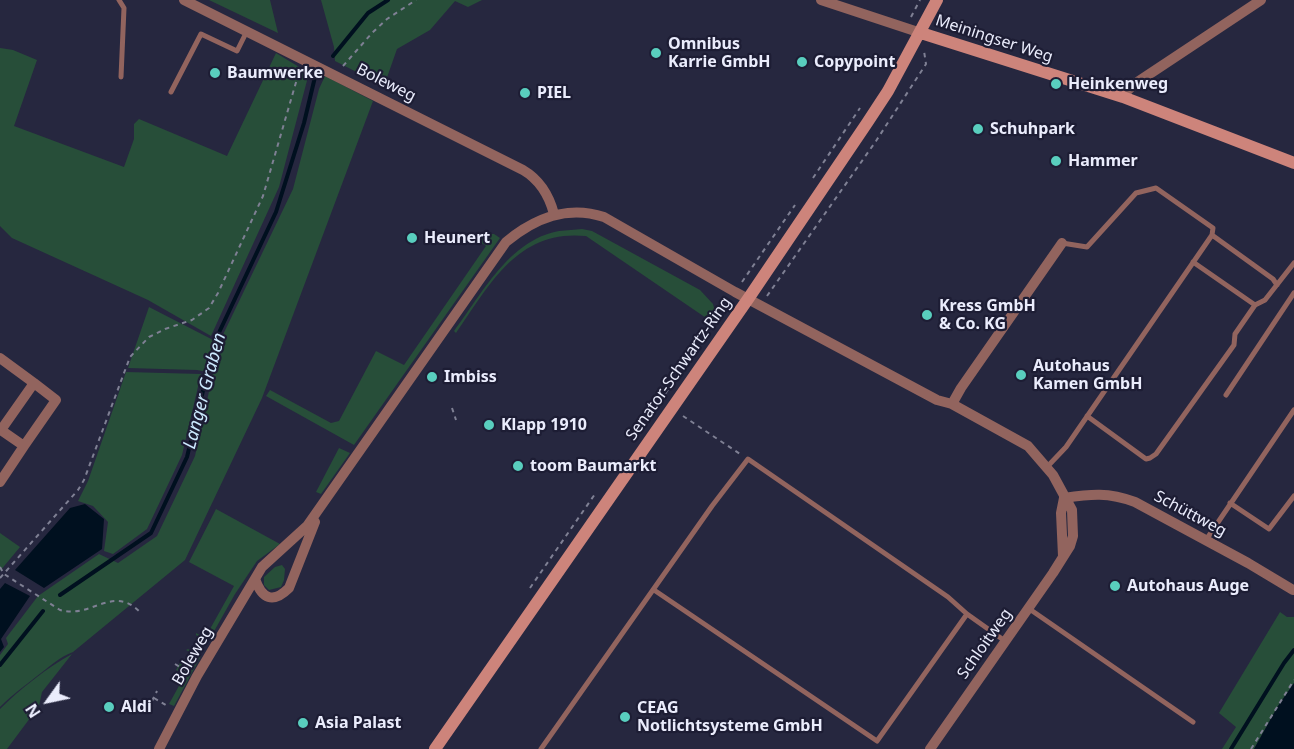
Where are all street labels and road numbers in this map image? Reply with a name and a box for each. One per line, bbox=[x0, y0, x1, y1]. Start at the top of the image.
street label: Meiningser Weg bbox=[933, 11, 1055, 67]
street label: Boleweg bbox=[353, 60, 419, 106]
street label: Senator-Schwartz-Ring bbox=[622, 294, 736, 444]
street label: Schüttweg bbox=[1151, 487, 1229, 541]
street label: Schloitweg bbox=[954, 605, 1016, 683]
street label: Boleweg bbox=[169, 623, 217, 689]

